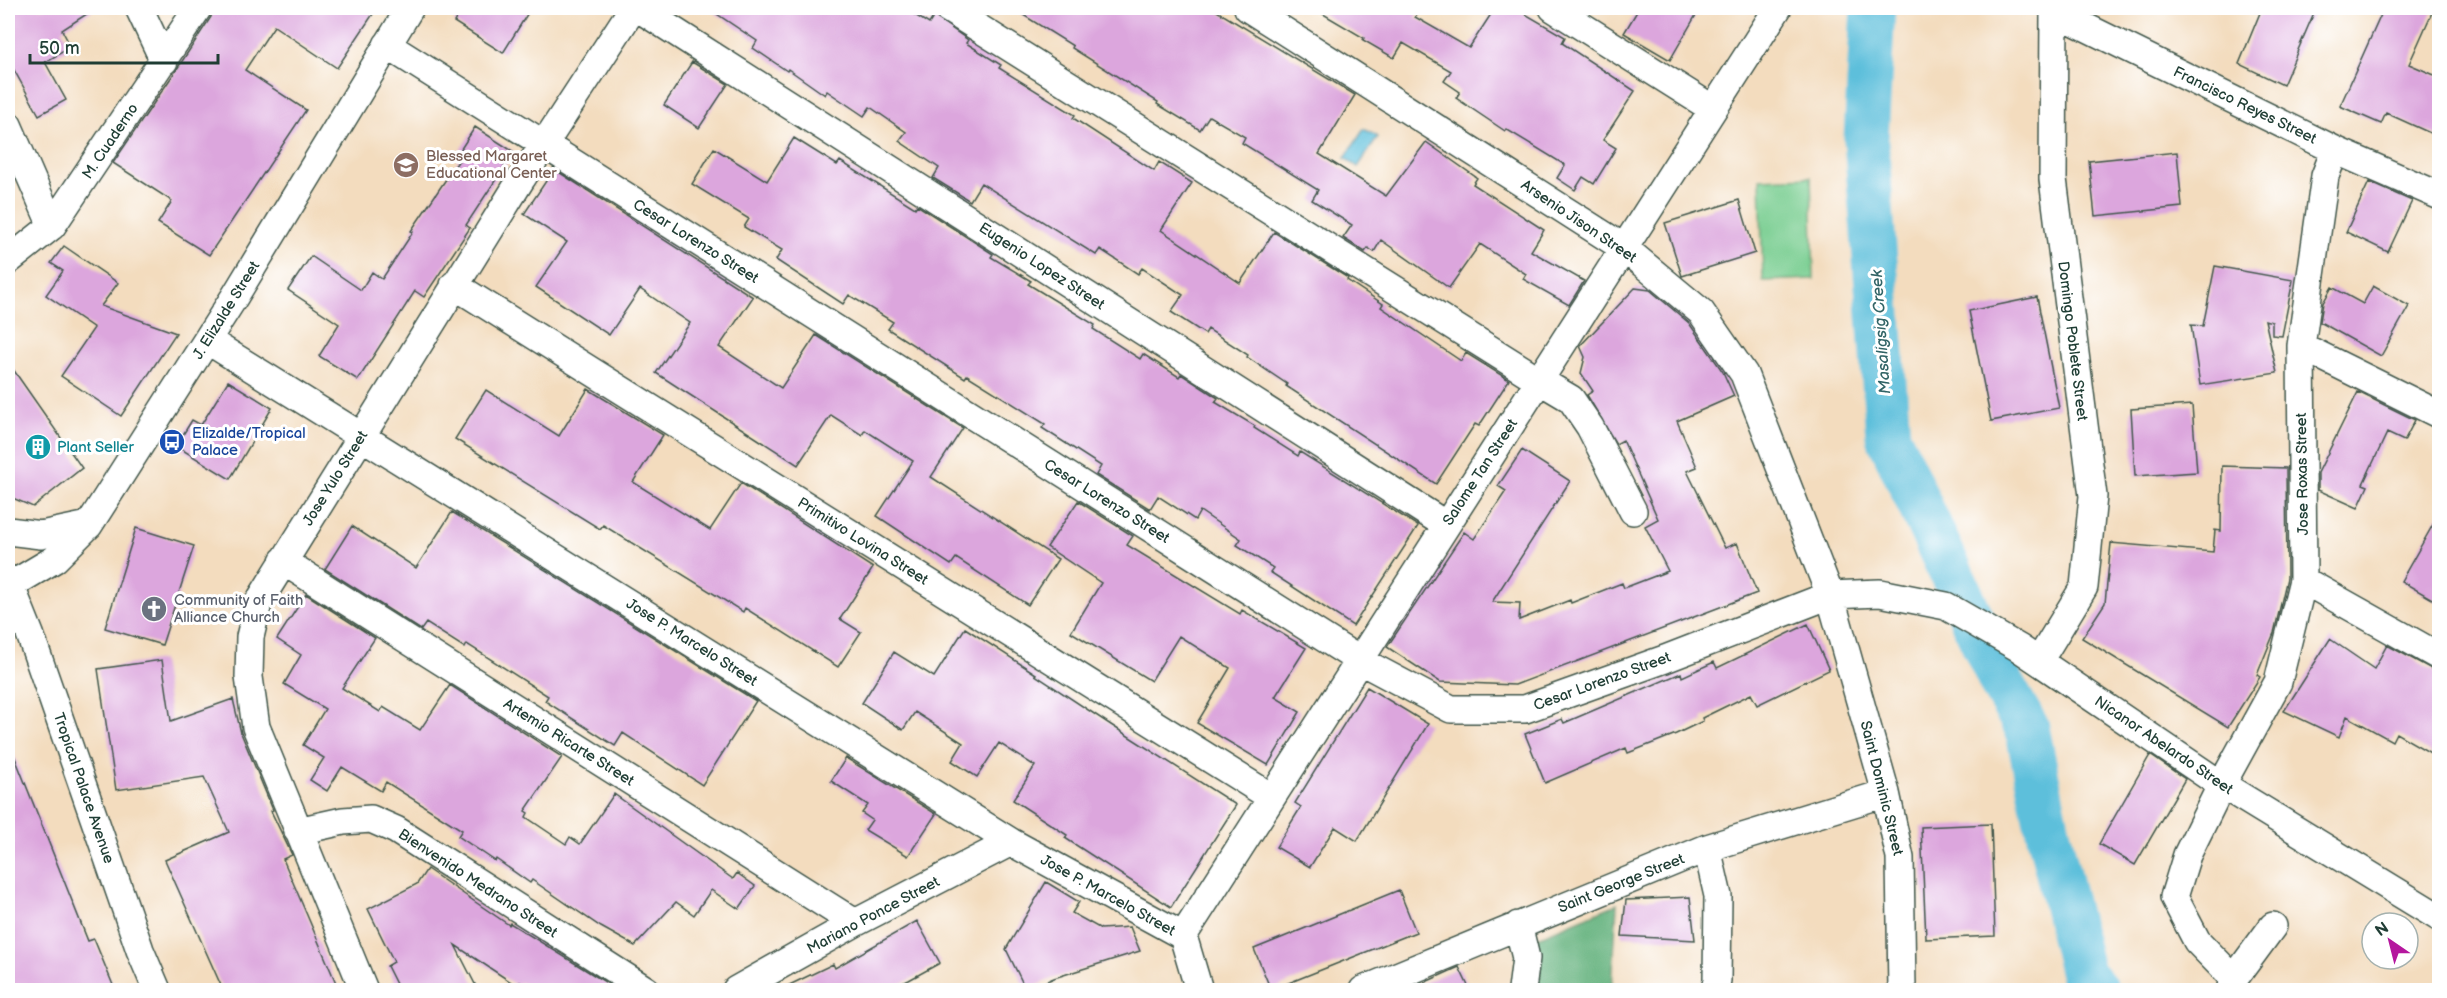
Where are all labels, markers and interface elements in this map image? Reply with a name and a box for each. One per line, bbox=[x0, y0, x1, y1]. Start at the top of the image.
scale bar bbox=[30, 27, 218, 65]
text: 50 m bbox=[39, 38, 80, 59]
street label: Francisco Reyes Street bbox=[2170, 62, 2320, 149]
street label: M. Cuaderno bbox=[78, 100, 143, 183]
place label: Blessed Margaret Educational Center bbox=[426, 147, 557, 183]
school or university icon: Blessed Margaret Educational Center bbox=[391, 150, 421, 180]
street label: Arsenio Jison Street bbox=[1517, 176, 1641, 267]
street label: Cesar Lorenzo Street bbox=[629, 195, 762, 288]
street label: Eugenio Lopez Street bbox=[975, 219, 1109, 314]
street label: J. Elizalde Street bbox=[189, 257, 264, 363]
street label: Domingo Poblete Street bbox=[2053, 260, 2092, 422]
water label: Masaligsig Creek bbox=[1868, 268, 1895, 395]
street label: Jose Roxas Street bbox=[2292, 412, 2313, 535]
street label: Salome Tan Street bbox=[1439, 415, 1522, 529]
place label: Elizalde/Tropical Palace bbox=[192, 424, 306, 460]
bus stop icon: Elizalde/Tropical Palace bbox=[157, 427, 187, 457]
street label: Jose Yulo Street bbox=[299, 427, 372, 529]
building icon: Plant Seller bbox=[23, 432, 53, 462]
place label: Plant Seller bbox=[57, 438, 134, 457]
street label: Cesar Lorenzo Street bbox=[1040, 455, 1173, 548]
street label: Primitivo Lovina Street bbox=[794, 493, 932, 590]
place label: Community of Faith Alliance Church bbox=[174, 591, 303, 627]
church icon: Community of Faith Alliance Church bbox=[139, 594, 169, 624]
street label: Jose P. Marcelo Street bbox=[623, 594, 761, 691]
street label: Cesar Lorenzo Street bbox=[1531, 648, 1674, 715]
street label: Nicanor Abelardo Street bbox=[2091, 692, 2237, 799]
street label: Artemio Ricarte Street bbox=[500, 694, 638, 791]
street label: Tropical Palace Avenue bbox=[49, 710, 118, 866]
street label: Saint Dominic Street bbox=[1856, 719, 1908, 858]
street label: Bienvenido Medrano Street bbox=[394, 825, 561, 942]
street label: Saint George Street bbox=[1555, 849, 1687, 917]
street label: Jose P. Marcelo Street bbox=[1037, 850, 1179, 941]
street label: Mariano Ponce Street bbox=[804, 872, 943, 958]
north arrow bbox=[2360, 911, 2420, 971]
text: N bbox=[2372, 919, 2393, 941]

